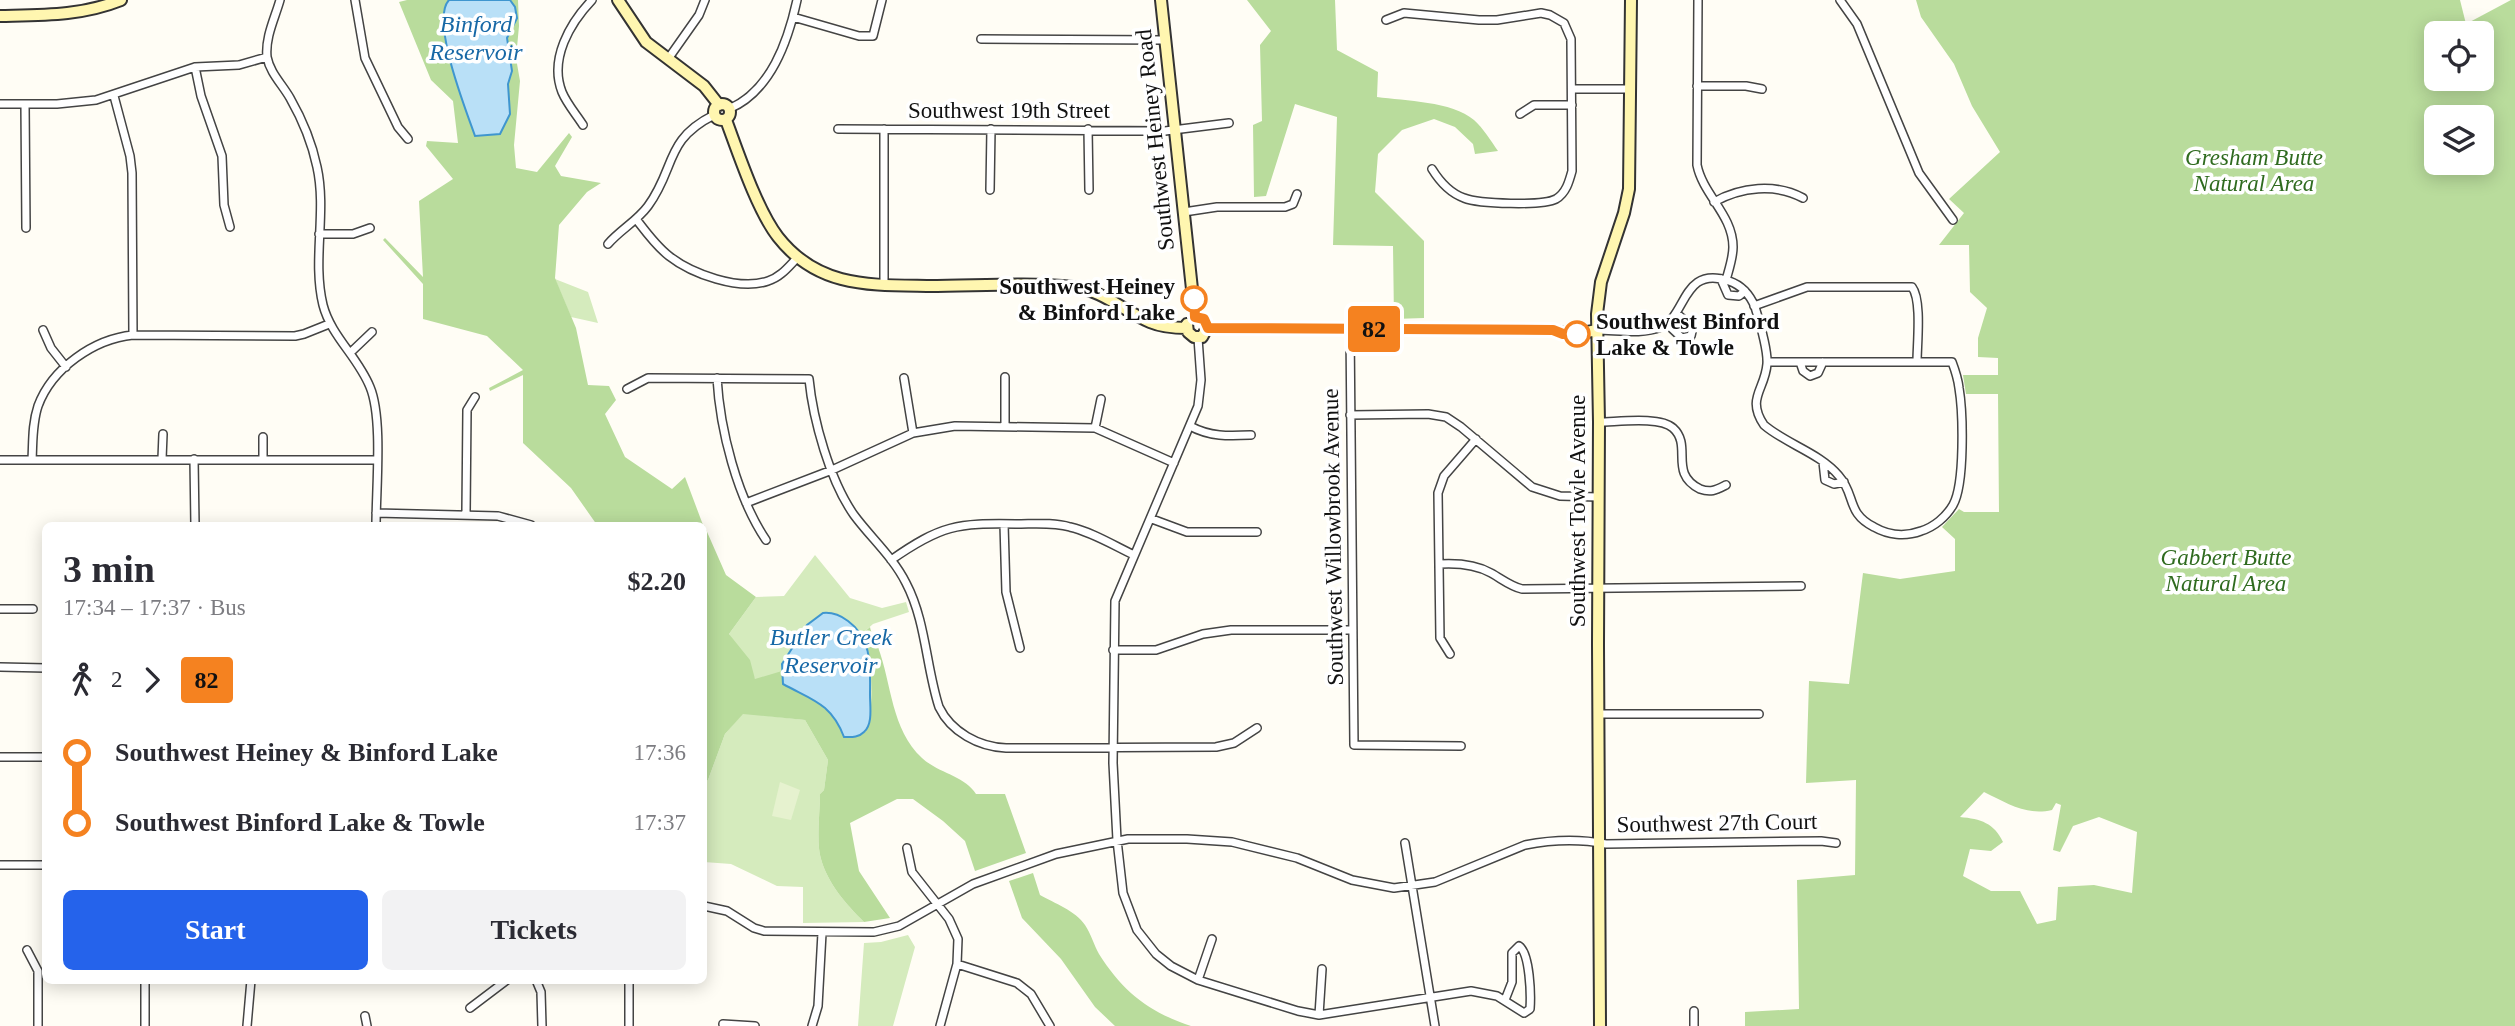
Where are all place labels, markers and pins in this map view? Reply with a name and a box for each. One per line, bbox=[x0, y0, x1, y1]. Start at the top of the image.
place label: Southwest Heiney & Binford Lake bbox=[999, 274, 1175, 325]
marker: Southwest Heiney & Binford Lake bbox=[1181, 286, 1207, 312]
place label: Southwest Binford Lake & Towle bbox=[1596, 309, 1780, 360]
marker: Southwest Binford Lake & Towle bbox=[1564, 321, 1590, 347]

